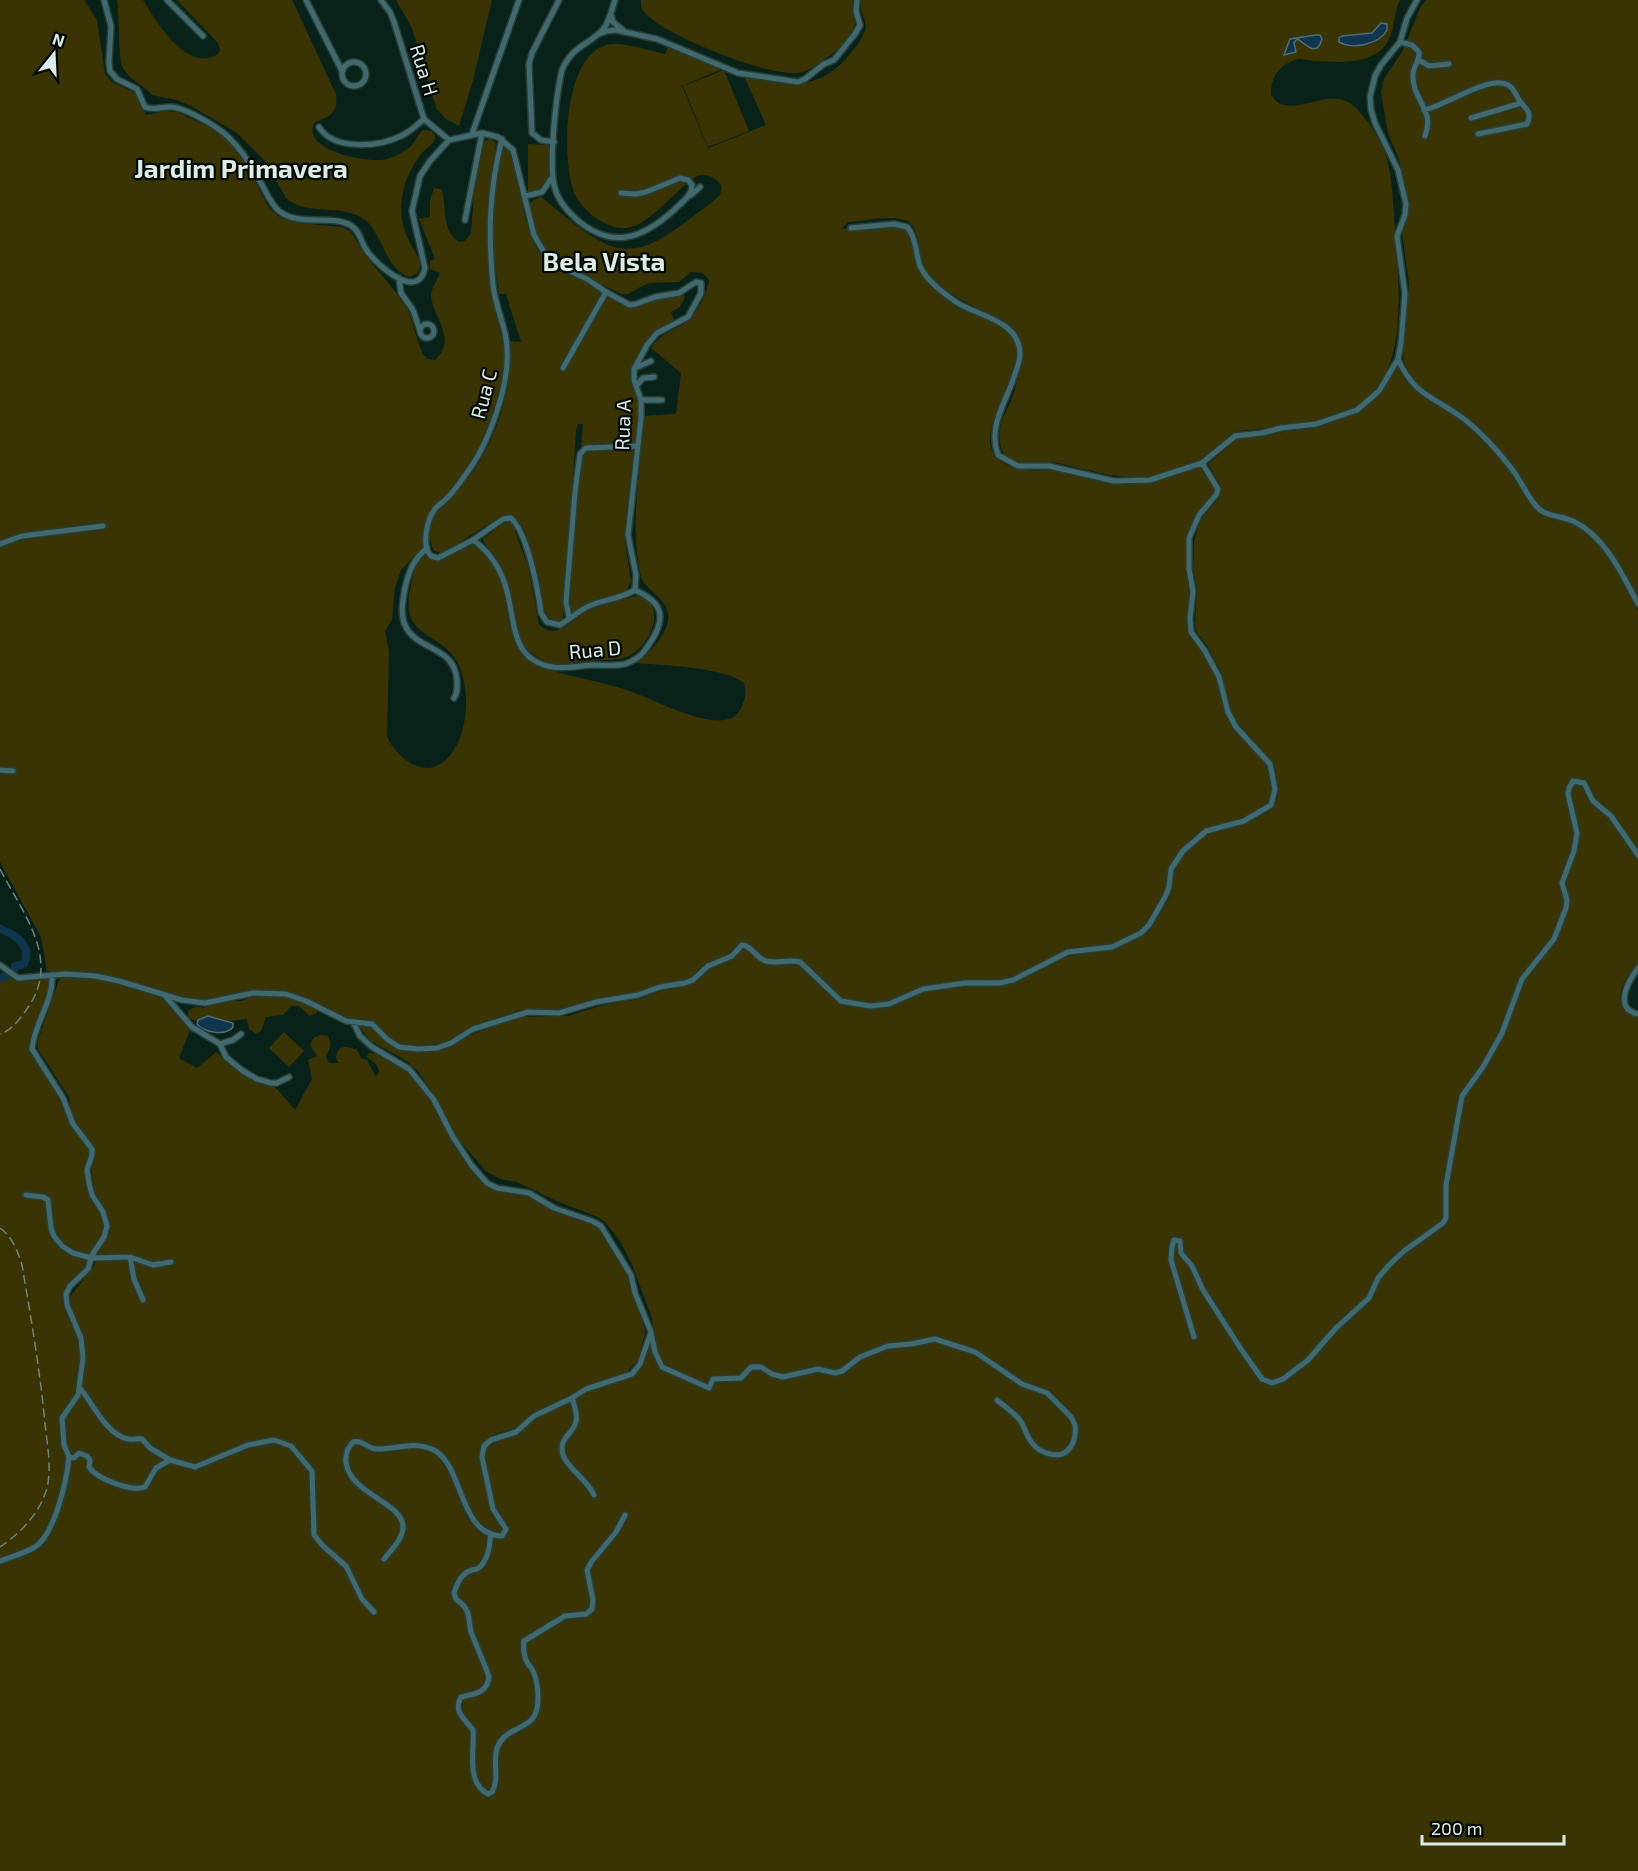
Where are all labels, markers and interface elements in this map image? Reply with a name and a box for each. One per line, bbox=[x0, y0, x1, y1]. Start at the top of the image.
north arrow bbox=[24, 24, 84, 84]
text: N bbox=[50, 28, 67, 50]
street label: Rua H bbox=[406, 41, 444, 98]
district label: Jardim Primavera bbox=[134, 152, 348, 183]
district label: Bela Vista bbox=[543, 245, 665, 276]
street label: Rua C bbox=[465, 366, 501, 421]
street label: Rua A bbox=[609, 398, 635, 451]
street label: Rua D bbox=[568, 635, 622, 663]
scale bar bbox=[1422, 1808, 1564, 1846]
text: 200 m bbox=[1431, 1817, 1483, 1839]

